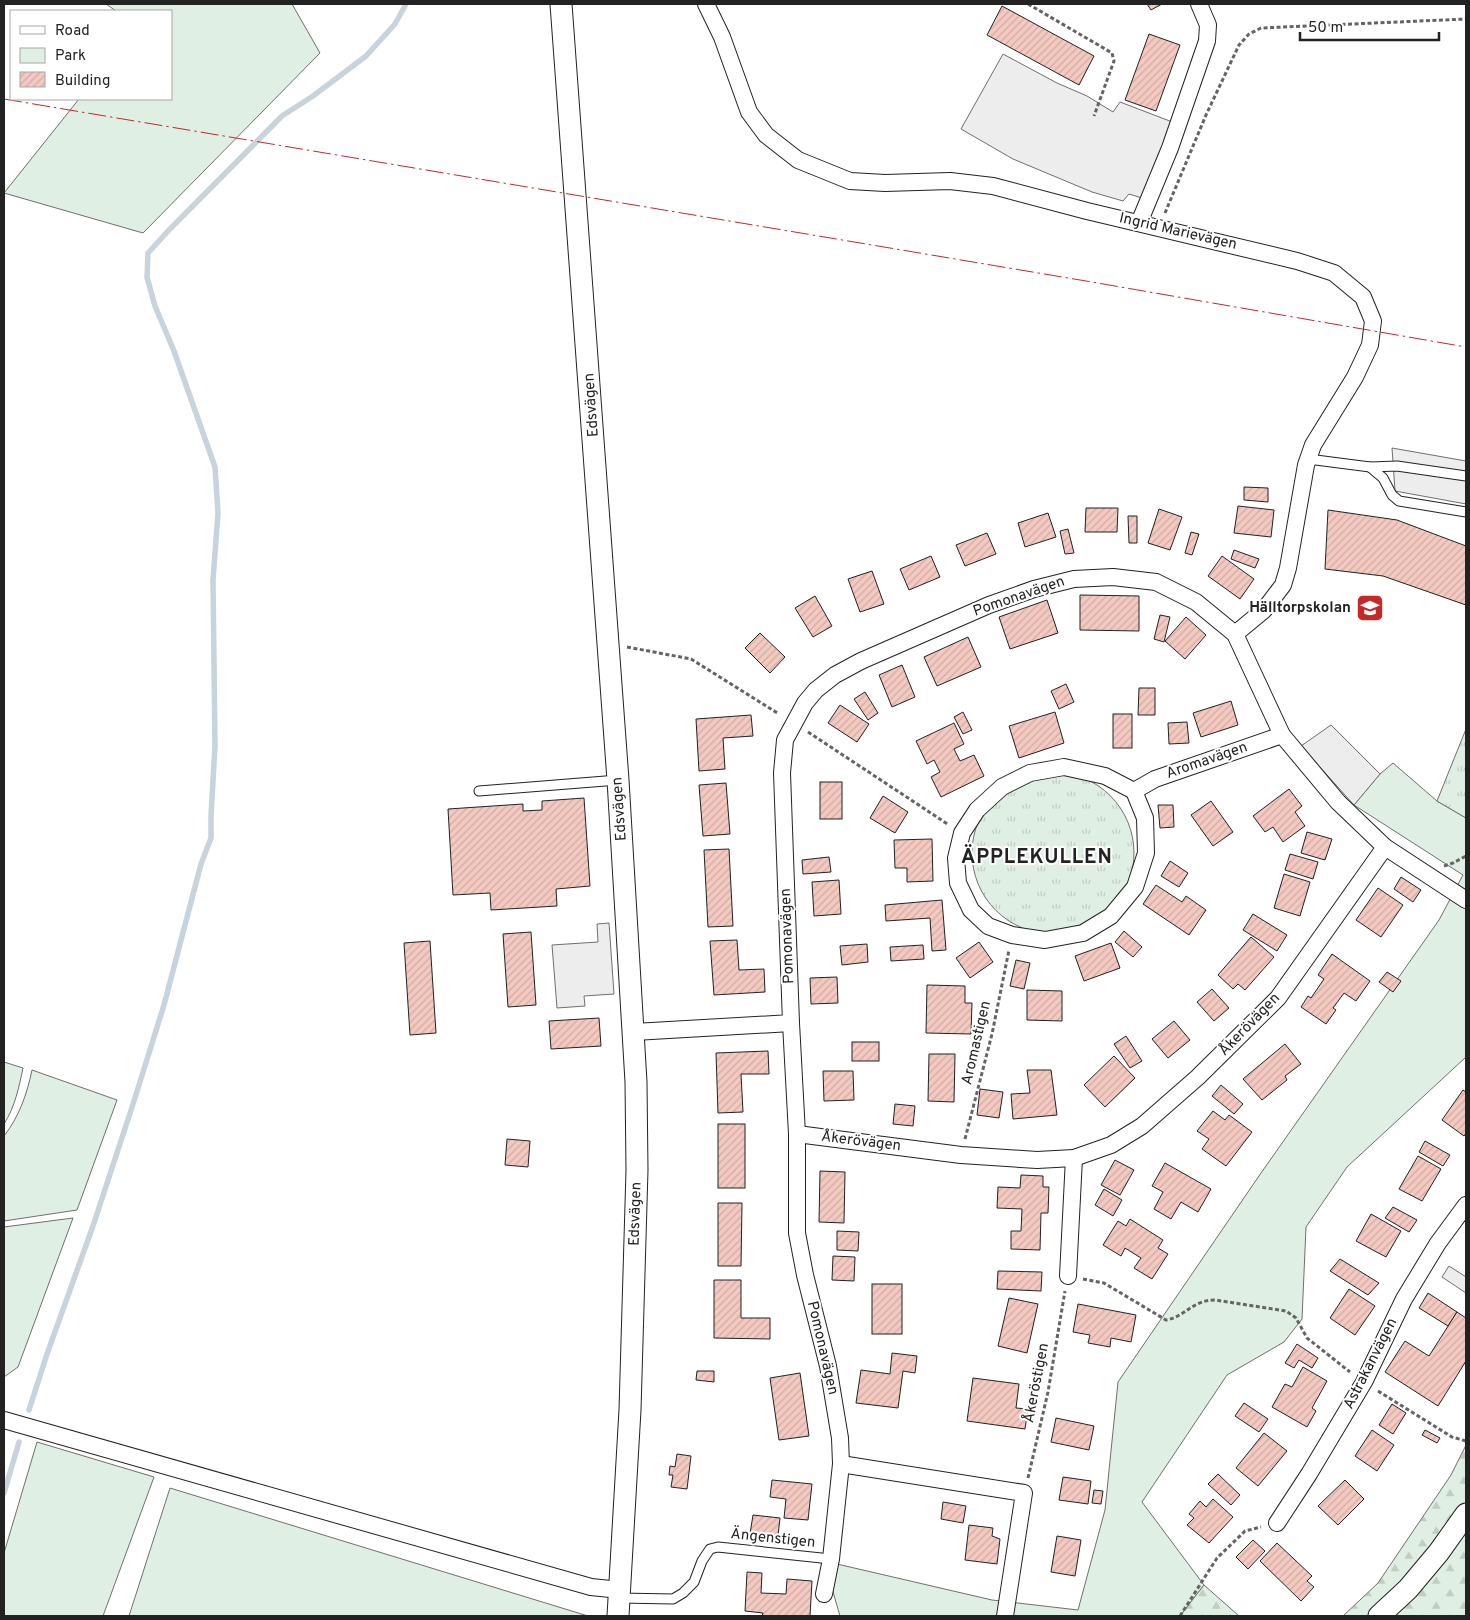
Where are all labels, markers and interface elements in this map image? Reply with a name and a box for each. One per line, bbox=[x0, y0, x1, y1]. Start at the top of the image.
legend bbox=[10, 10, 172, 100]
scale bar bbox=[1300, 10, 1439, 42]
text: 50 m bbox=[1308, 19, 1343, 38]
text: Road bbox=[55, 22, 90, 41]
text: Park bbox=[55, 47, 86, 66]
text: Building bbox=[55, 72, 110, 91]
street label: Ingrid Marievägen bbox=[1117, 209, 1239, 255]
street label: Edsvägen bbox=[580, 372, 604, 438]
street label: Pomonavägen bbox=[971, 572, 1067, 622]
school or university icon: Hälltorpskolan bbox=[1355, 593, 1385, 623]
place label: Hälltorpskolan bbox=[1249, 599, 1351, 618]
street label: Aromavägen bbox=[1164, 738, 1250, 784]
street label: Edsvägen bbox=[608, 776, 632, 842]
district label: ÄPPLEKULLEN bbox=[961, 844, 1113, 871]
street label: Pomonavägen bbox=[777, 888, 799, 984]
street label: Åkerövägen bbox=[1215, 990, 1285, 1060]
street label: Aromastigen bbox=[958, 999, 996, 1087]
street label: Åkerövägen bbox=[820, 1128, 902, 1156]
street label: Edsvägen bbox=[625, 1182, 647, 1246]
street label: Pomonavägen bbox=[802, 1299, 842, 1397]
street label: Astrakanvägen bbox=[1340, 1315, 1402, 1413]
street label: Åkeröstigen bbox=[1020, 1341, 1054, 1425]
street label: Ängenstigen bbox=[730, 1524, 816, 1553]

